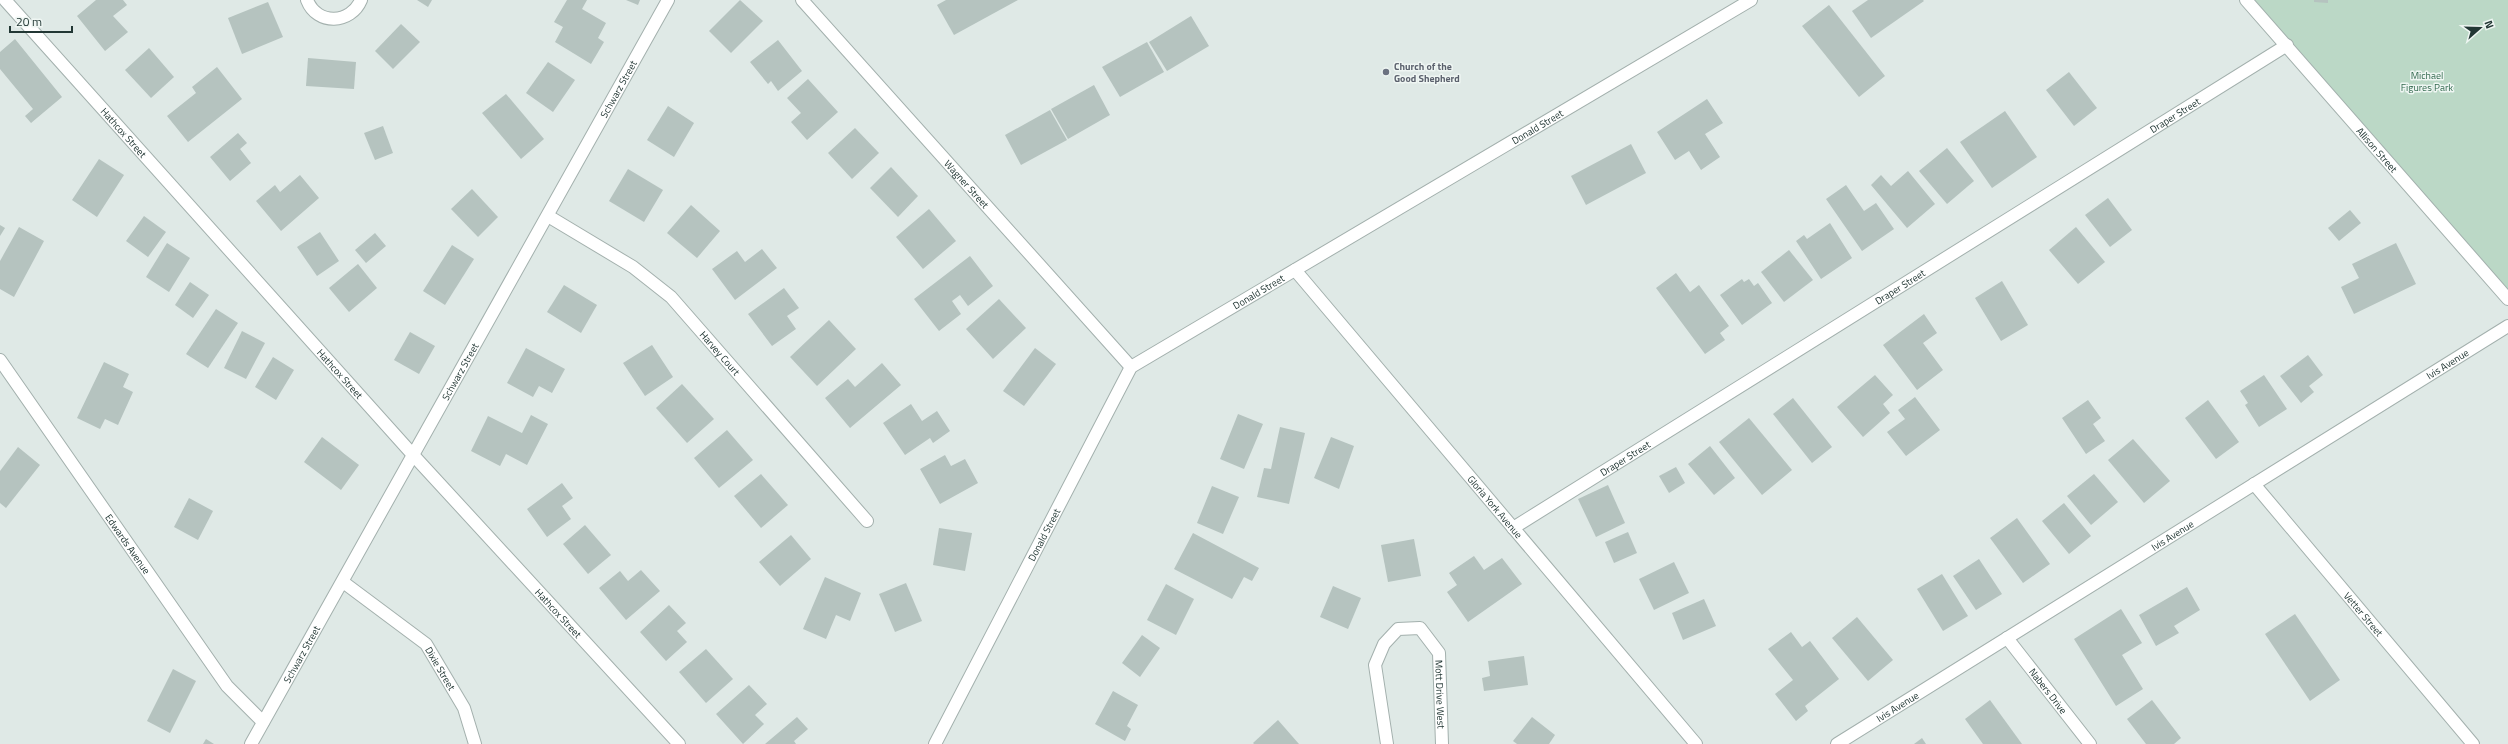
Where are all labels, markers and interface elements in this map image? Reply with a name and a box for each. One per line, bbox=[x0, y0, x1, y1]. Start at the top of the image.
scale bar bbox=[10, 8, 72, 34]
north arrow bbox=[2460, 8, 2500, 48]
text: 20 m bbox=[16, 12, 42, 31]
text: N bbox=[2481, 18, 2498, 31]
street label: Schwarz Street bbox=[596, 57, 641, 120]
place label: Church of the Good Shepherd bbox=[1394, 59, 1460, 86]
marker: Church of the Good Shepherd bbox=[1381, 67, 1391, 77]
park label: Michael Figures Park bbox=[2401, 68, 2453, 95]
street label: Draper Street bbox=[2147, 93, 2203, 136]
street label: Hathcox Street bbox=[97, 104, 151, 161]
street label: Donald Street bbox=[1509, 105, 1566, 148]
street label: Allison Street bbox=[2353, 124, 2402, 176]
street label: Wagner Street bbox=[941, 156, 993, 212]
street label: Draper Street bbox=[1872, 265, 1928, 308]
street label: Donald Street bbox=[1230, 270, 1288, 313]
street label: Harvey Court bbox=[696, 327, 744, 379]
street label: Schwarz Street bbox=[438, 340, 482, 403]
street label: Hathcox Street bbox=[314, 345, 367, 402]
street label: Ivis Avenue bbox=[2423, 345, 2471, 383]
street label: Draper Street bbox=[1597, 436, 1653, 480]
street label: Gloria York Avenue bbox=[1464, 472, 1526, 541]
street label: Donald Street bbox=[1024, 505, 1064, 564]
street label: Edwards Avenue bbox=[102, 511, 154, 577]
street label: Ivis Avenue bbox=[2148, 516, 2196, 554]
street label: Hathcox Street bbox=[532, 585, 586, 642]
street label: Vetter Street bbox=[2340, 588, 2387, 640]
street label: Schwarz Street bbox=[279, 622, 324, 686]
street label: Dixie Street bbox=[422, 644, 460, 694]
street label: Mott Drive West bbox=[1432, 660, 1449, 729]
street label: Nabers Drive bbox=[2026, 665, 2071, 717]
street label: Ivis Avenue bbox=[1873, 687, 1921, 725]

